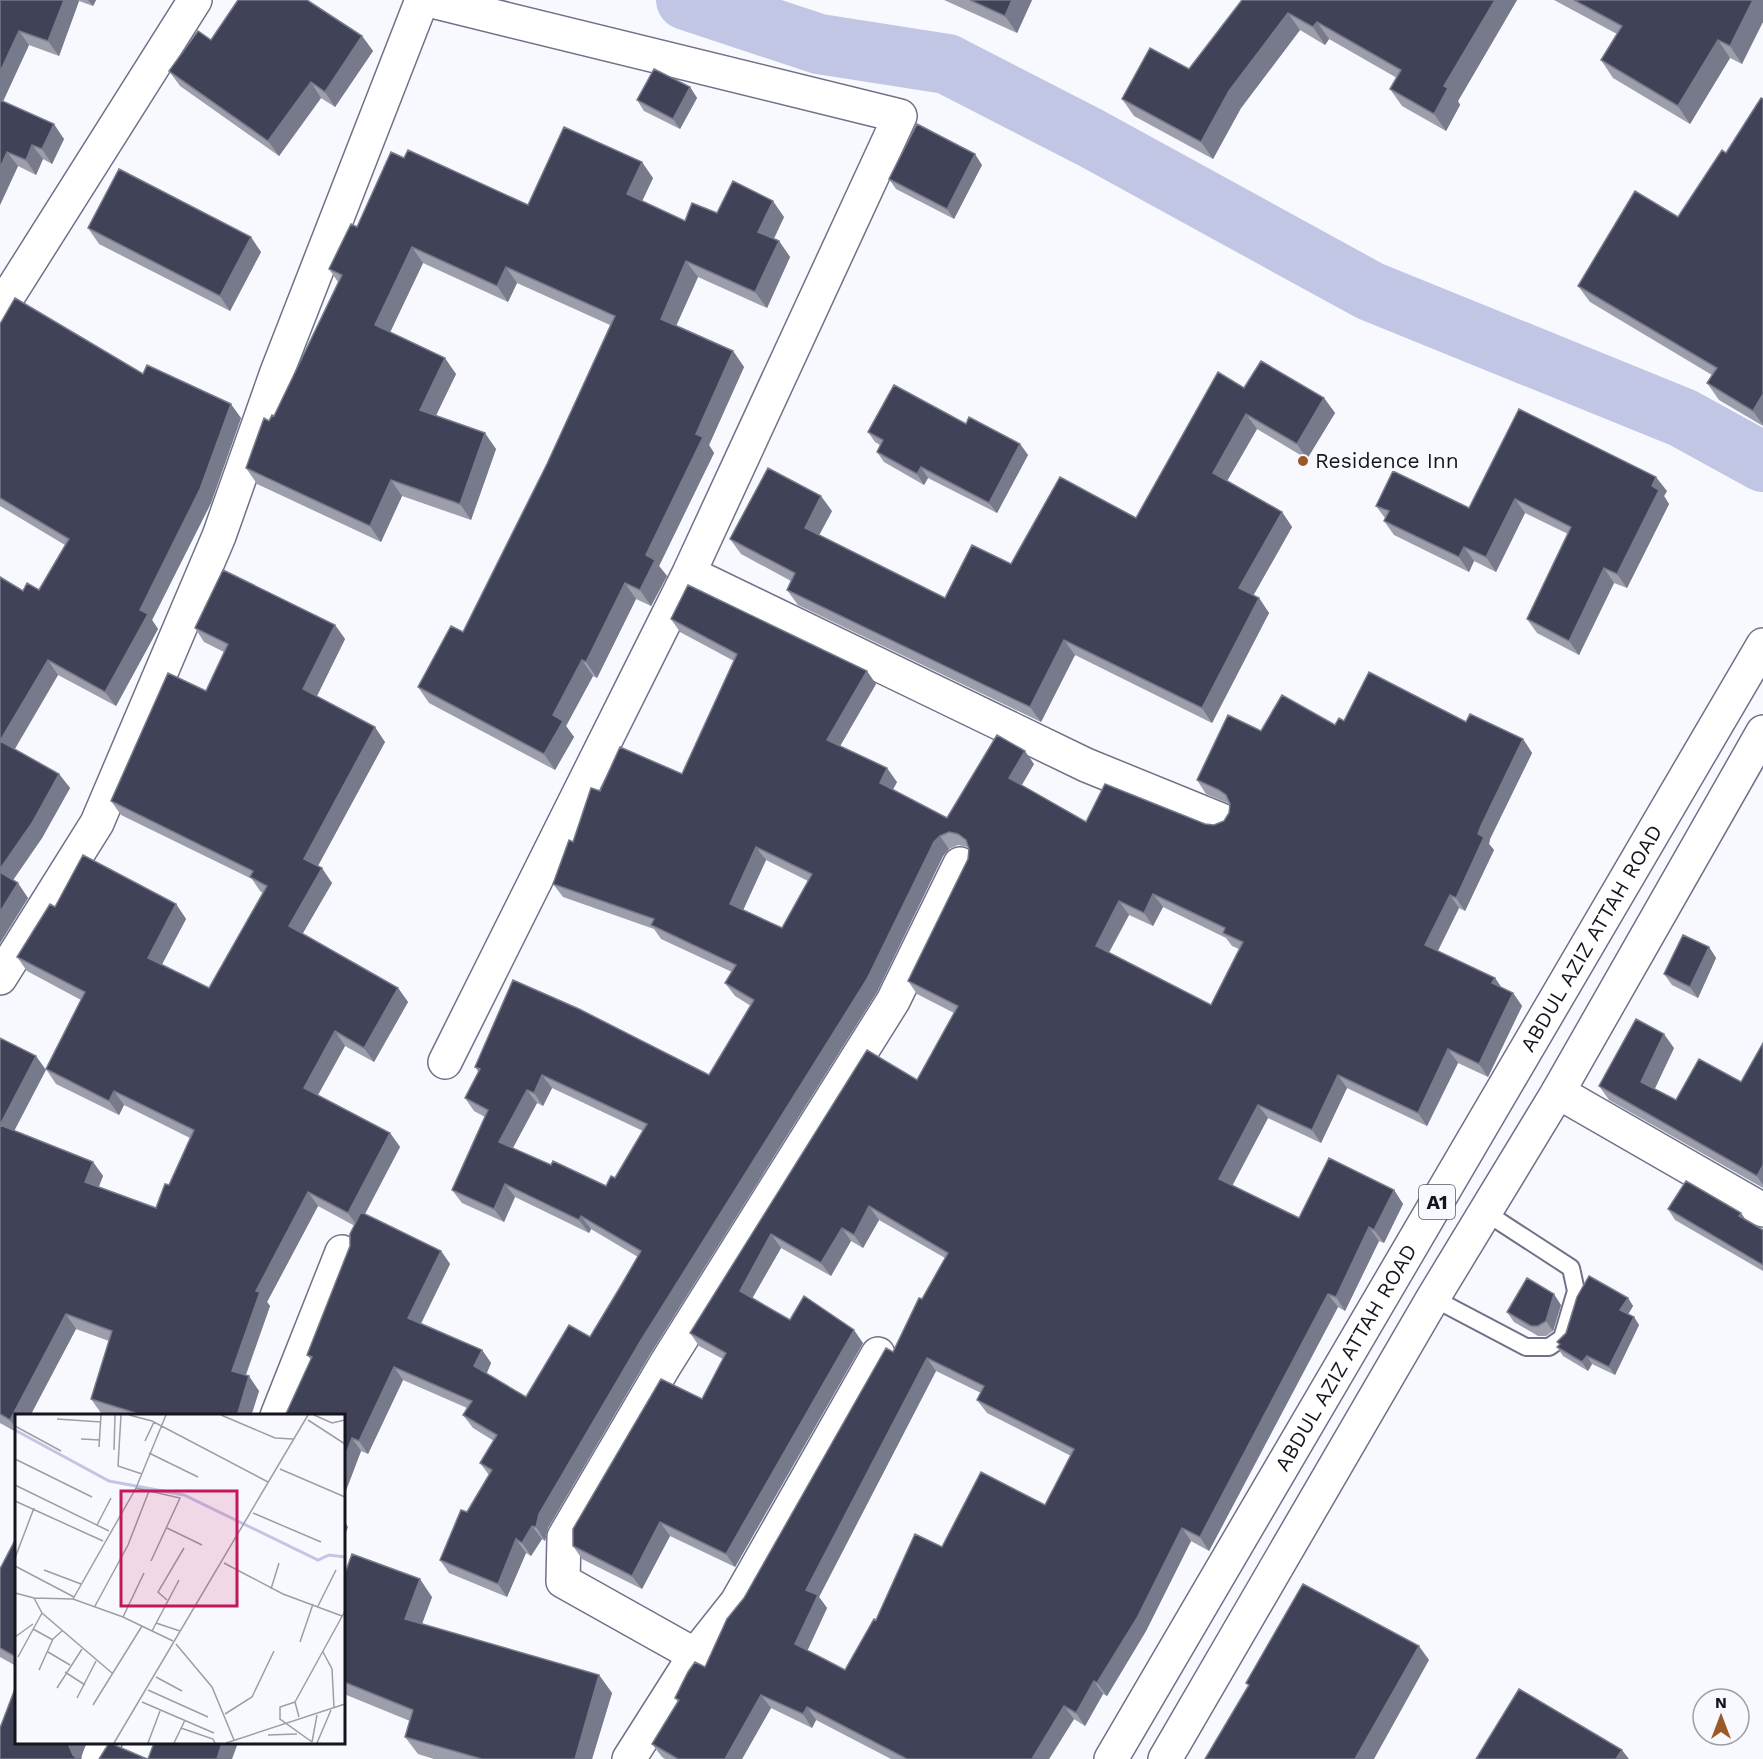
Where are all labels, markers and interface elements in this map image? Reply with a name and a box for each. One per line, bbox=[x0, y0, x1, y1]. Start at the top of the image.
place label: Residence Inn bbox=[1315, 448, 1459, 473]
marker: Residence Inn bbox=[1296, 454, 1310, 468]
street label: ABDUL AZIZ ATTAH ROAD bbox=[1515, 820, 1667, 1056]
road number: A1 bbox=[1419, 1185, 1455, 1219]
street label: ABDUL AZIZ ATTAH ROAD bbox=[1269, 1239, 1422, 1475]
inset map bbox=[15, 1414, 345, 1744]
north arrow bbox=[1691, 1687, 1751, 1747]
text: N bbox=[1715, 1693, 1727, 1712]

